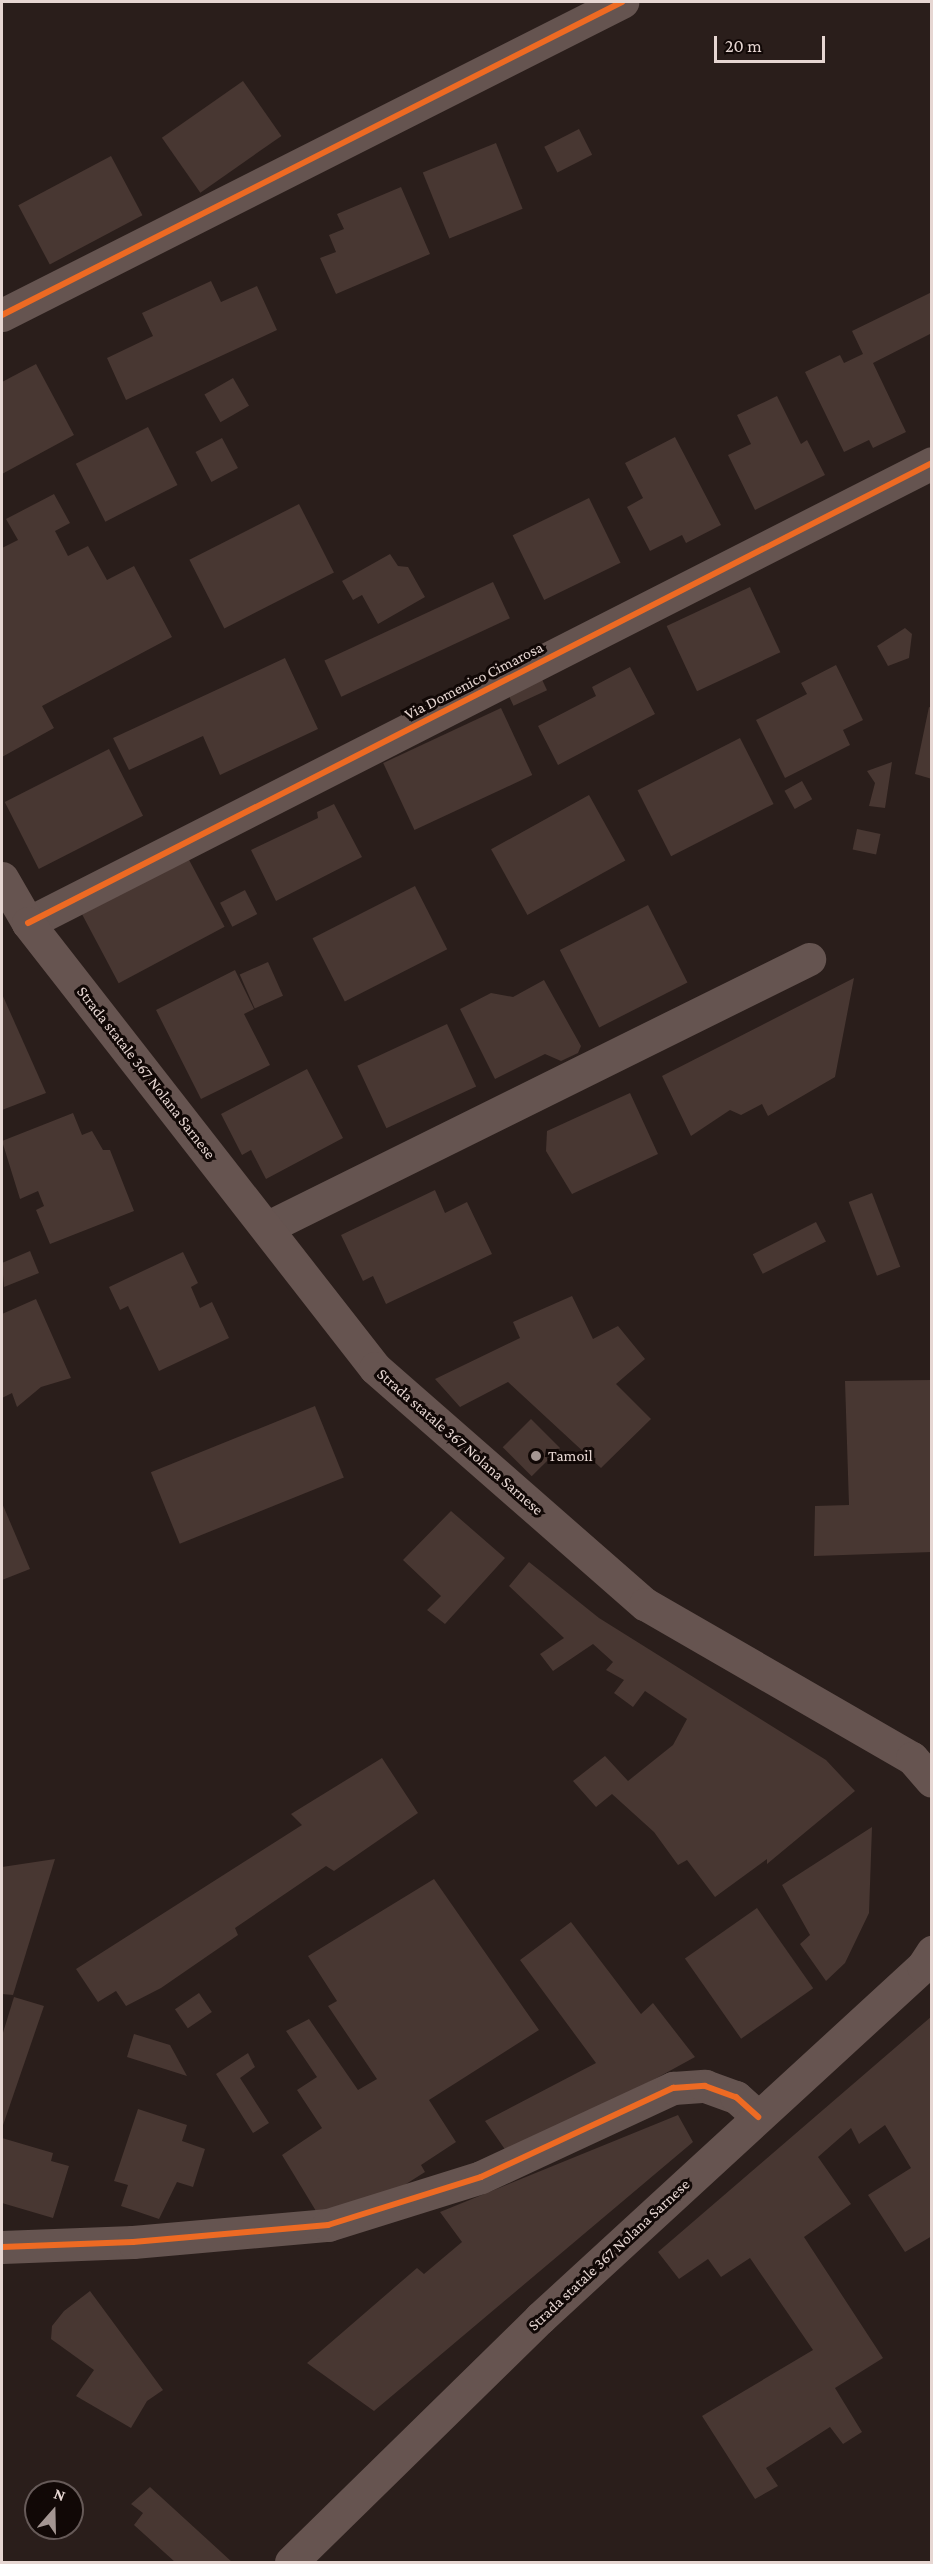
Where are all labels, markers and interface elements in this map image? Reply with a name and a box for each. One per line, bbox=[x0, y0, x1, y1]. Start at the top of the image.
scale bar bbox=[717, 24, 828, 62]
text: 20 m bbox=[725, 36, 762, 56]
street label: Via Domenico Cimarosa bbox=[401, 638, 547, 724]
street label: Strada statale 367 Nolana Sarnese bbox=[73, 983, 219, 1163]
street label: Strada statale 367 Nolana Sarnese bbox=[373, 1365, 547, 1519]
place label: Tamoil bbox=[548, 1446, 593, 1466]
marker: Tamoil bbox=[529, 1449, 543, 1463]
street label: Strada statale 367 Nolana Sarnese bbox=[524, 2175, 694, 2335]
north arrow bbox=[24, 2480, 84, 2540]
text: N bbox=[52, 2485, 68, 2504]

